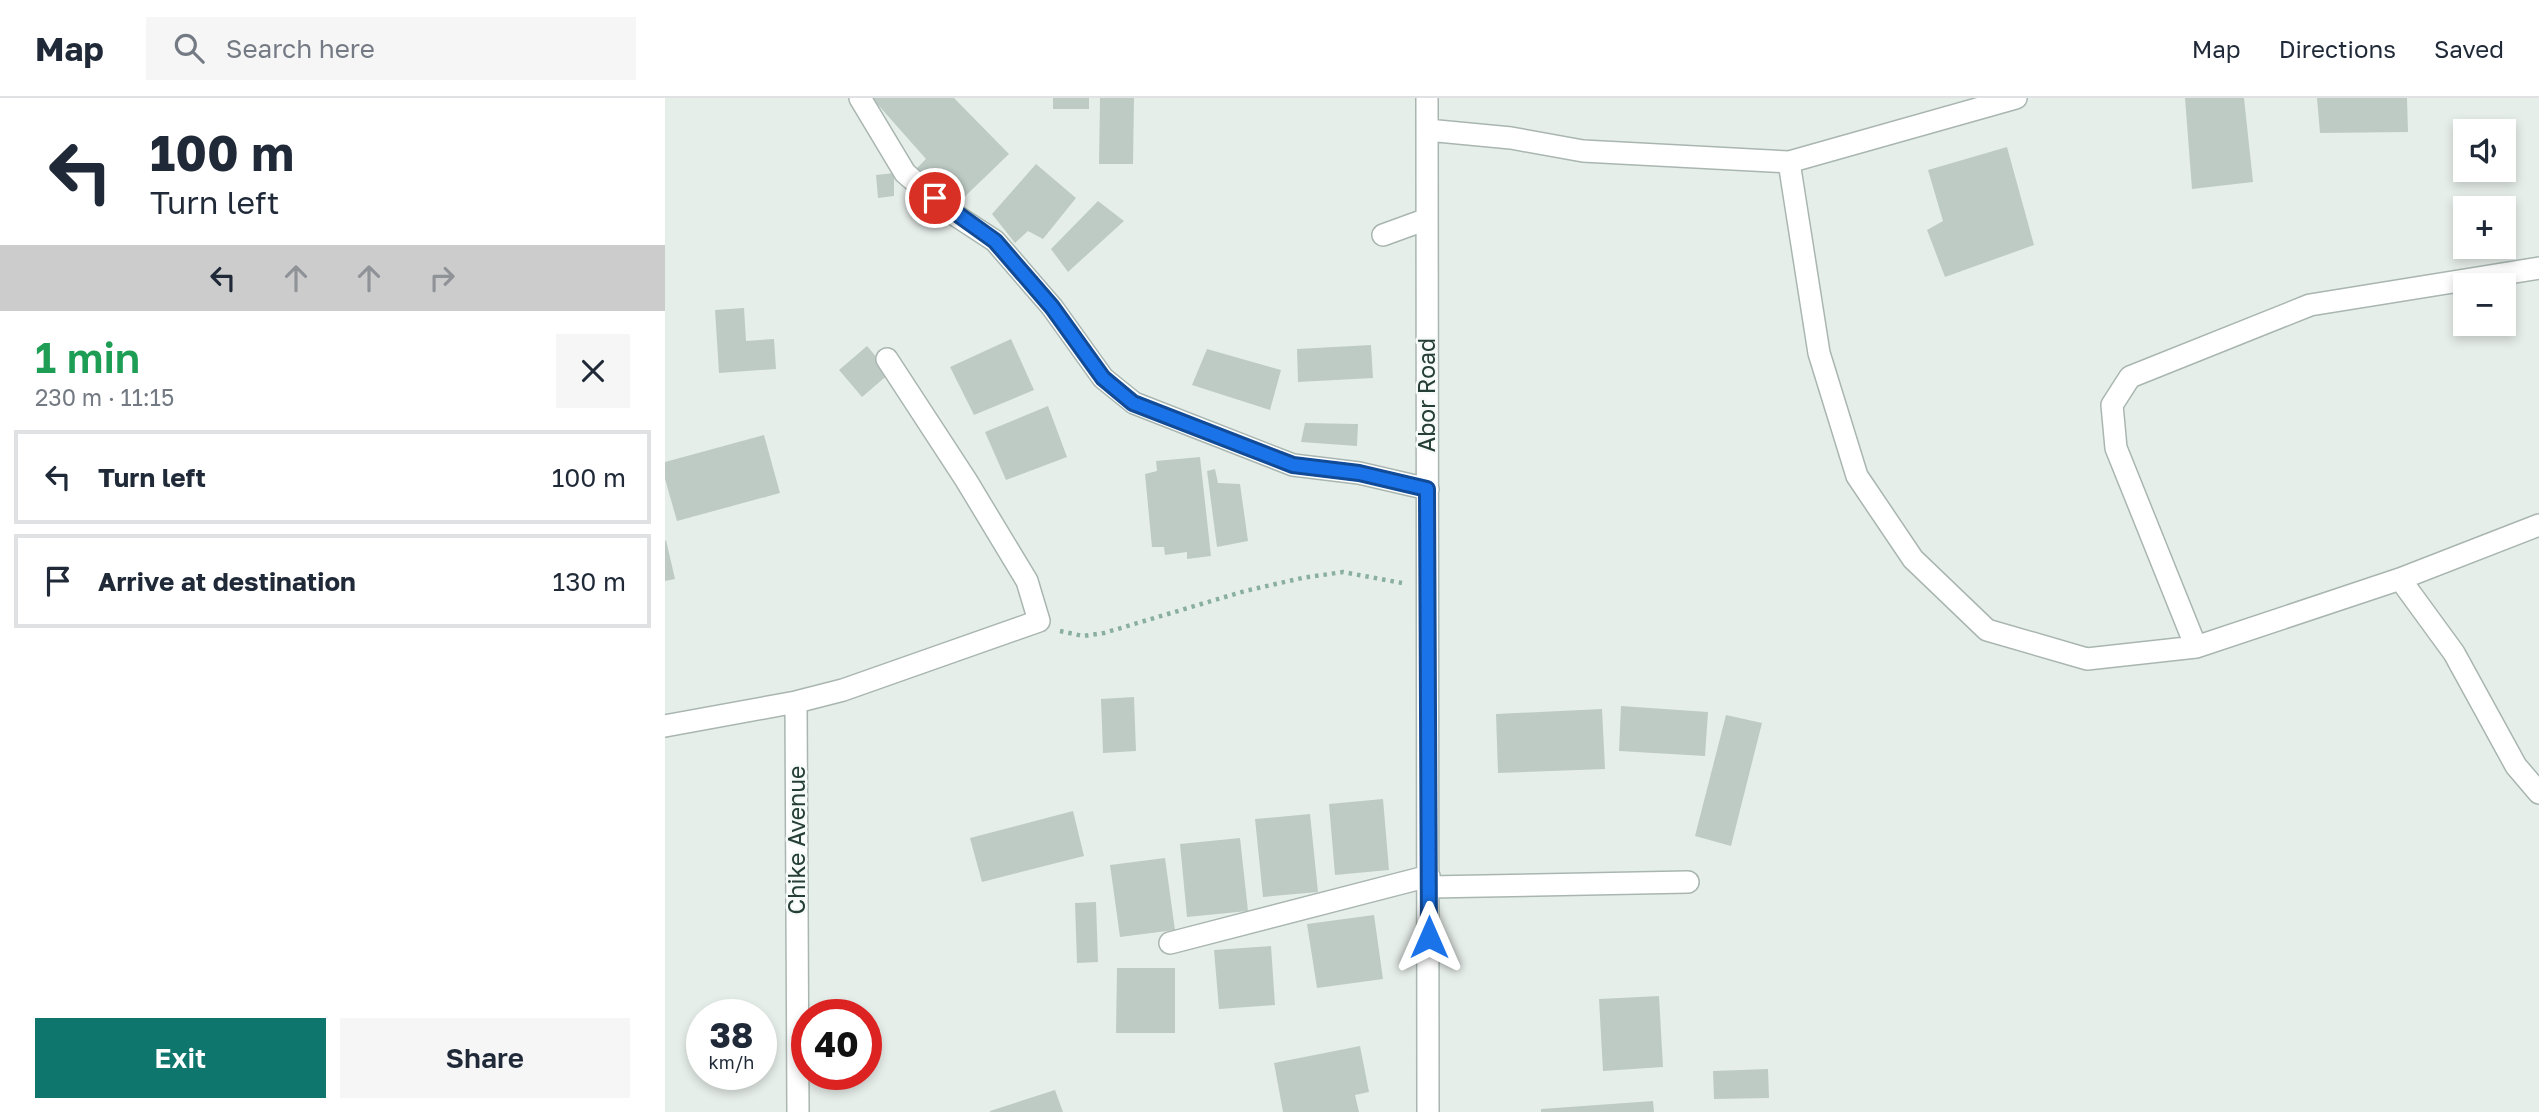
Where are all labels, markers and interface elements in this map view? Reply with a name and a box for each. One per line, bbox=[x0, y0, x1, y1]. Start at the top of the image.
search box bbox=[146, 17, 636, 80]
text: Map bbox=[35, 29, 104, 68]
icon: search bbox=[170, 29, 208, 67]
text: Search here bbox=[226, 33, 375, 64]
text: Map bbox=[2192, 34, 2241, 63]
text: Directions bbox=[2279, 34, 2396, 63]
text: Saved bbox=[2434, 34, 2504, 63]
map controls bbox=[2453, 119, 2516, 336]
button: sound bbox=[2453, 119, 2516, 182]
text: 100 m bbox=[150, 123, 294, 182]
icon: left bbox=[35, 126, 126, 217]
pin bbox=[905, 168, 965, 228]
icon: arrive bbox=[916, 179, 954, 217]
text: Turn left bbox=[150, 183, 279, 221]
button: + bbox=[2453, 196, 2516, 259]
icon: left bbox=[204, 259, 242, 297]
icon: ahead bbox=[277, 259, 315, 297]
icon: ahead bbox=[350, 259, 388, 297]
icon: right bbox=[423, 259, 461, 297]
button: − bbox=[2453, 273, 2516, 336]
text: 1 min bbox=[35, 332, 140, 382]
button: close bbox=[556, 334, 630, 408]
street label: Abor Road bbox=[1412, 338, 1440, 452]
text: 230 m · 11:15 bbox=[35, 383, 174, 411]
icon: left bbox=[39, 458, 77, 496]
text: Turn left bbox=[98, 462, 206, 493]
text: 100 m bbox=[552, 462, 626, 493]
icon: arrive bbox=[39, 562, 77, 600]
text: Arrive at destination bbox=[98, 566, 356, 597]
text: 130 m bbox=[553, 566, 626, 597]
street label: Chike Avenue bbox=[782, 766, 810, 914]
position arrow bbox=[1392, 900, 1466, 974]
speed limit sign: 40 bbox=[791, 999, 882, 1090]
text: 38 bbox=[710, 1014, 753, 1056]
button: Exit bbox=[35, 1018, 326, 1098]
button: Share bbox=[340, 1018, 630, 1098]
text: km/h bbox=[709, 1051, 754, 1073]

